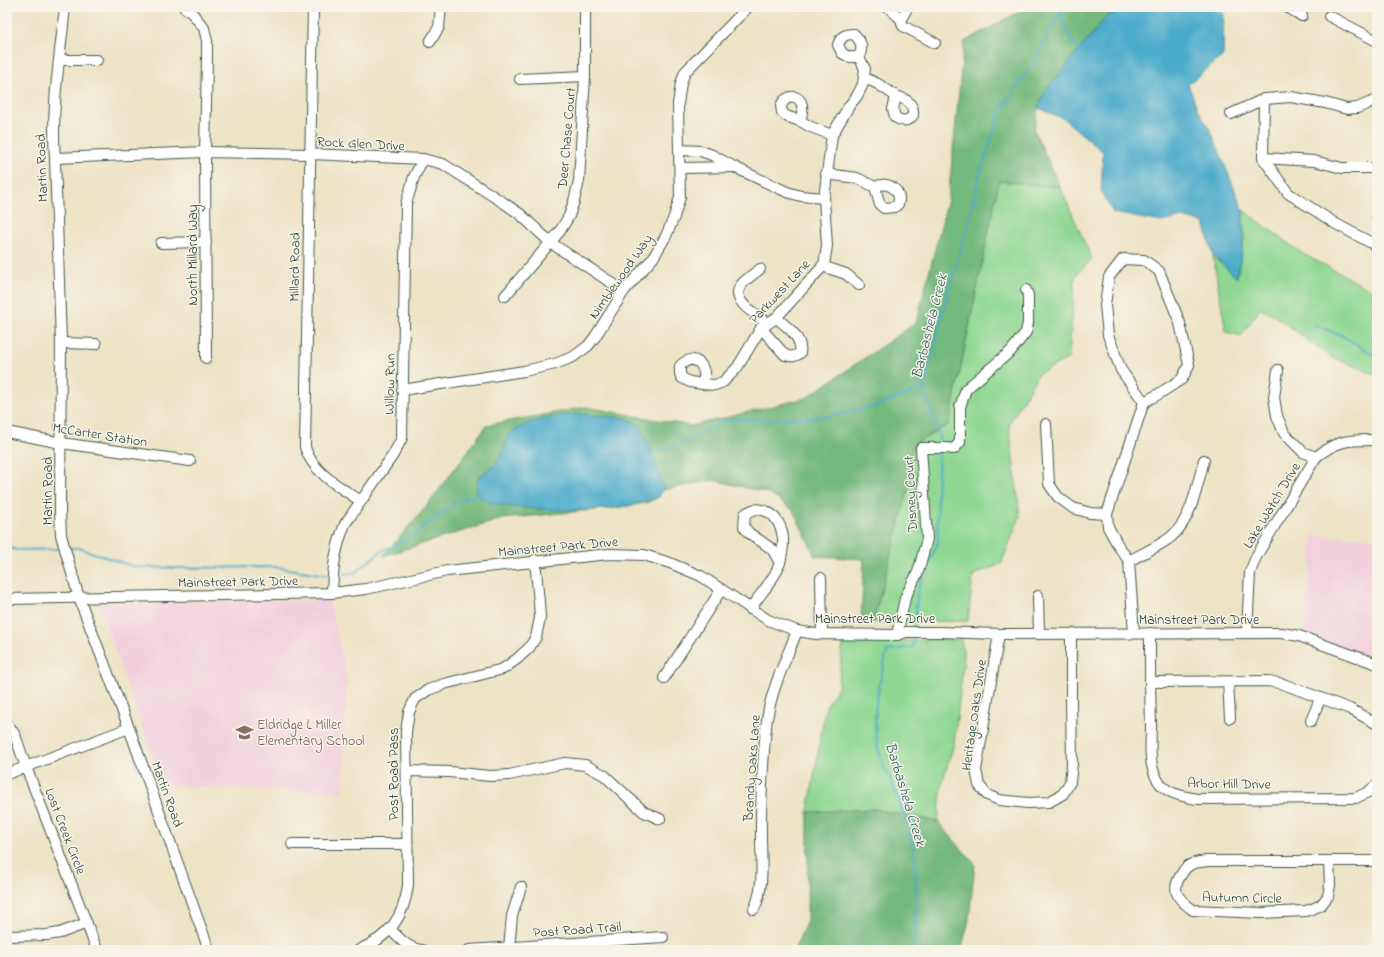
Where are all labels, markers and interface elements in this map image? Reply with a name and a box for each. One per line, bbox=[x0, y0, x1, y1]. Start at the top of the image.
street label: Deer Chase Court bbox=[553, 86, 582, 191]
street label: Rock Glen Drive bbox=[316, 132, 406, 157]
street label: Martin Road bbox=[31, 133, 54, 203]
street label: North Millard Way bbox=[183, 204, 205, 306]
street label: Nimblewood Way bbox=[584, 230, 659, 324]
street label: Millard Road bbox=[284, 232, 307, 302]
street label: Parkwest Lane bbox=[744, 254, 816, 329]
water label: Barbashela Creek bbox=[906, 270, 954, 381]
street label: Willow Run bbox=[379, 353, 402, 415]
street label: McCarter Station bbox=[51, 418, 149, 453]
street label: Disney Court bbox=[899, 455, 925, 534]
street label: Martin Road bbox=[38, 457, 59, 525]
street label: Lake Watch Drive bbox=[1238, 458, 1307, 553]
street label: Mainstreet Park Drive bbox=[497, 532, 620, 563]
street label: Mainstreet Park Drive bbox=[178, 571, 299, 594]
street label: Mainstreet Park Drive bbox=[815, 609, 936, 630]
street label: Mainstreet Park Drive bbox=[1139, 610, 1260, 631]
street label: Heritage Oaks Drive bbox=[956, 657, 994, 772]
street label: Brandy Oaks Lane bbox=[738, 713, 768, 823]
place label: Eldridge L Miller Elementary School bbox=[257, 715, 364, 753]
school or university icon: Eldridge L Miller Elementary School bbox=[234, 722, 254, 742]
street label: Post Road Pass bbox=[384, 728, 405, 820]
water label: Barbashela Creek bbox=[879, 740, 932, 850]
street label: Martin Road bbox=[145, 759, 188, 830]
street label: Arbor Hill Drive bbox=[1187, 773, 1272, 796]
street label: Lost Creek Circle bbox=[38, 785, 91, 879]
street label: Autumn Circle bbox=[1202, 887, 1283, 910]
street label: Post Road Trail bbox=[532, 917, 622, 944]

